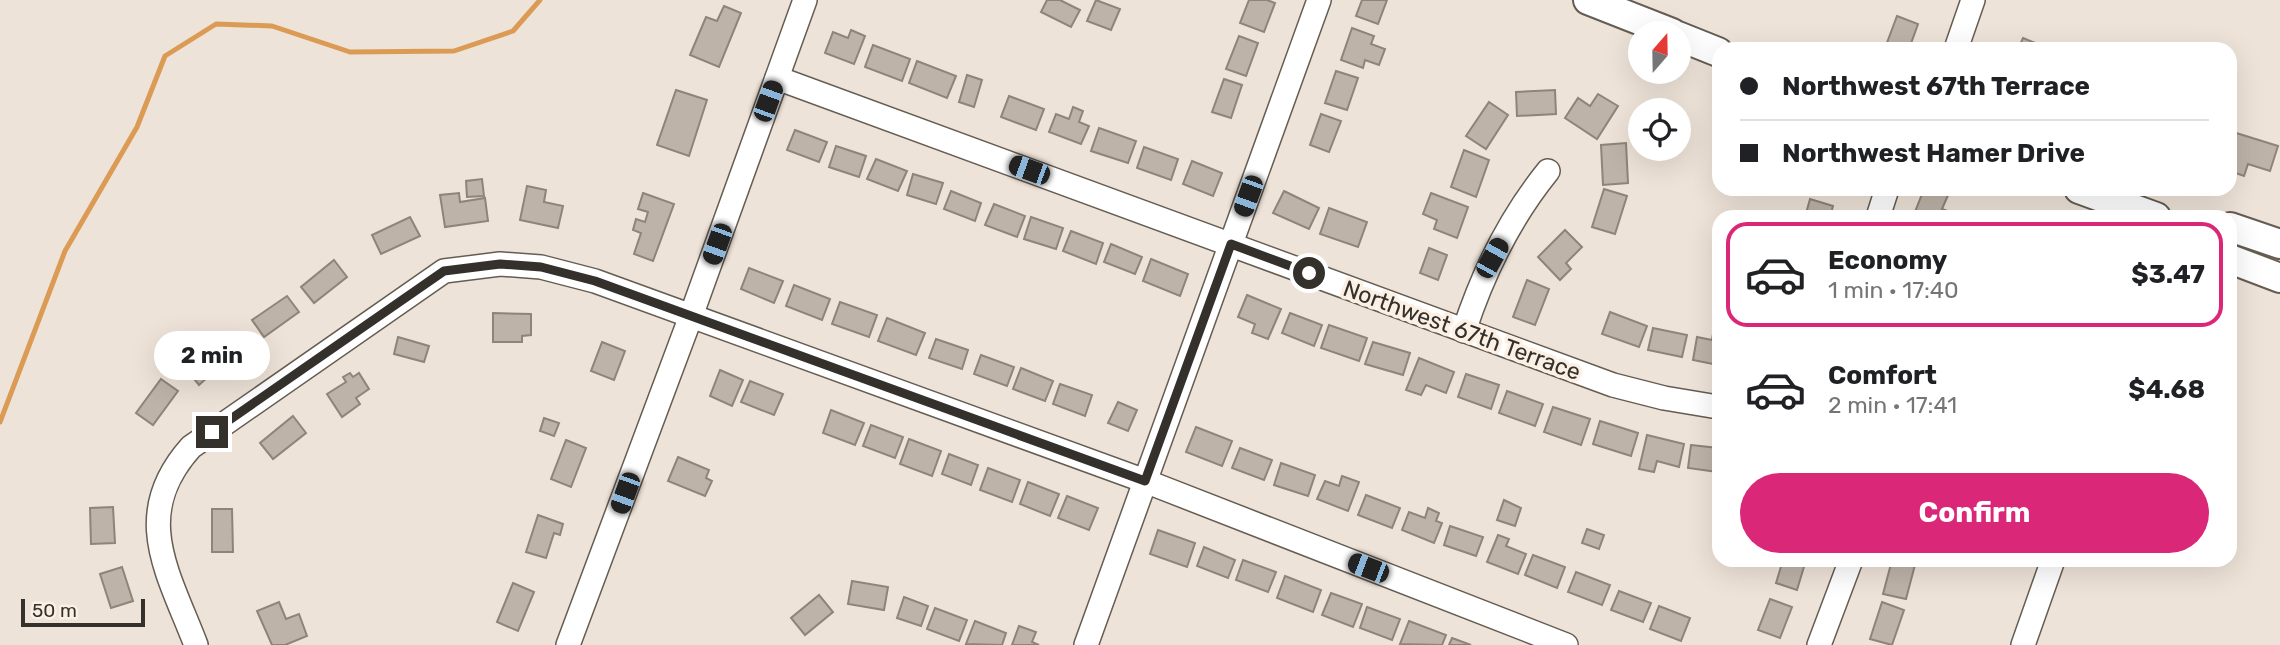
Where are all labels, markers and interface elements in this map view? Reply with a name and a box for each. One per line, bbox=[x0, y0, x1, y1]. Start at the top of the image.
north arrow bbox=[1628, 21, 1690, 84]
map controls bbox=[1628, 21, 1691, 161]
text: Northwest 67th Terrace bbox=[1782, 71, 2090, 102]
car bbox=[751, 78, 786, 124]
button: locate bbox=[1628, 98, 1691, 161]
text: Northwest Hamer Drive bbox=[1782, 138, 2085, 169]
car bbox=[1006, 153, 1053, 187]
car bbox=[1231, 173, 1266, 219]
car bbox=[700, 221, 735, 267]
car bbox=[1473, 235, 1512, 281]
icon: car bbox=[1744, 243, 1807, 306]
text: Economy bbox=[1828, 245, 1947, 276]
route start bbox=[1293, 257, 1325, 289]
text: $3.47 bbox=[2131, 259, 2205, 290]
street label: Northwest 67th Terrace bbox=[1339, 274, 1585, 386]
text: 1 min · 17:40 bbox=[1828, 276, 1959, 304]
callout: 2 min bbox=[154, 330, 270, 380]
text: 2 min bbox=[181, 341, 243, 369]
icon: car bbox=[1744, 358, 1807, 421]
text: Comfort bbox=[1828, 360, 1937, 391]
text: $4.68 bbox=[2128, 374, 2205, 405]
text: 2 min · 17:41 bbox=[1828, 391, 1957, 419]
route end bbox=[196, 416, 228, 448]
car bbox=[608, 470, 643, 516]
button: Confirm bbox=[1740, 473, 2209, 553]
car bbox=[1345, 551, 1392, 585]
scale bar bbox=[21, 596, 145, 628]
text: 50 m bbox=[32, 599, 77, 622]

